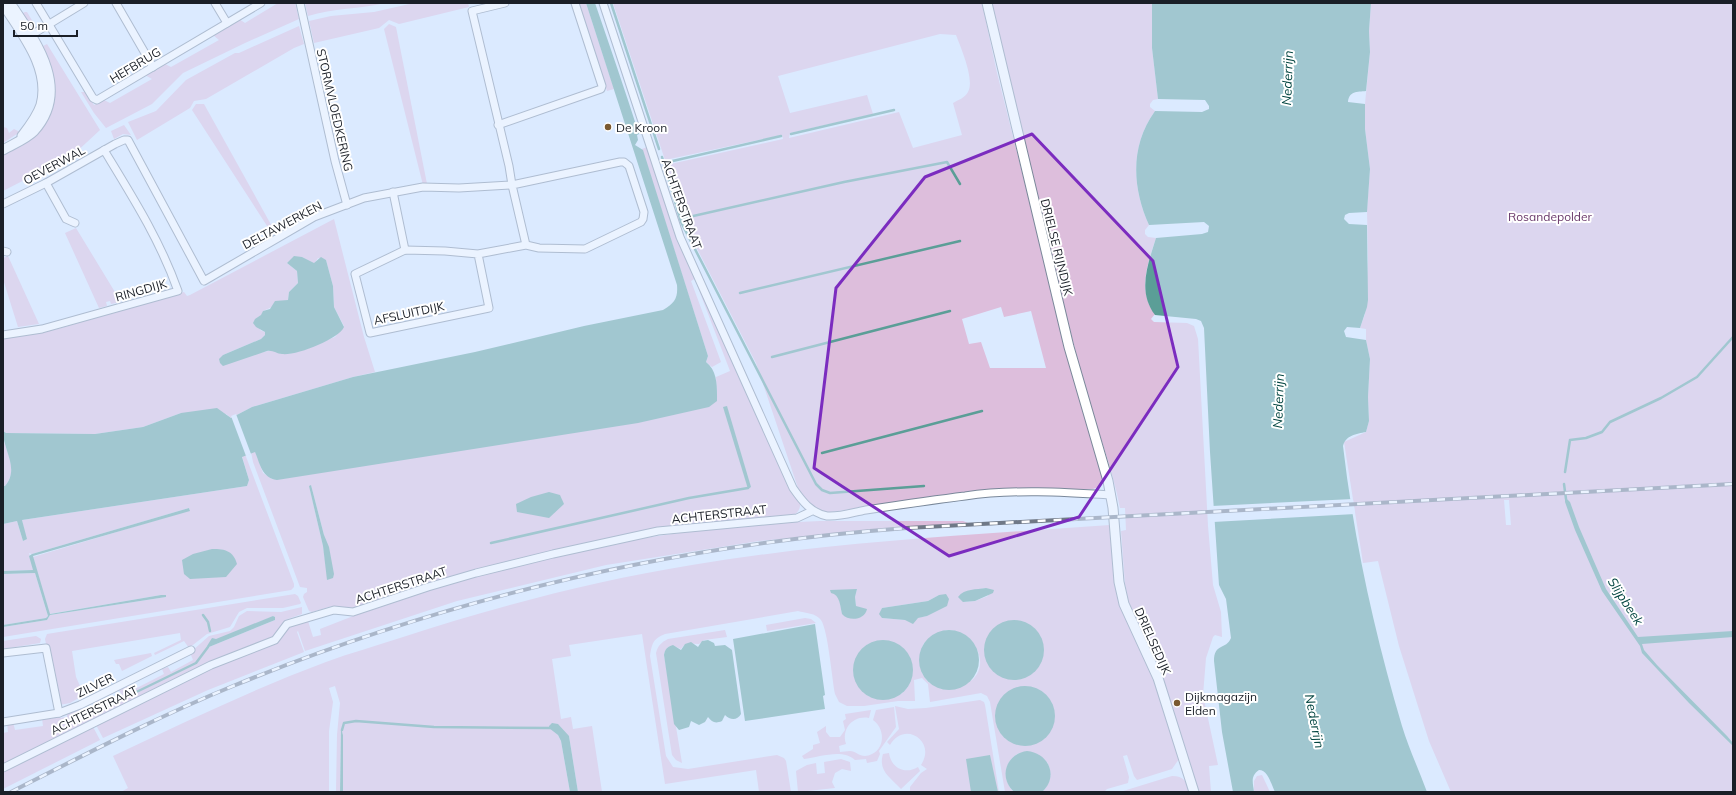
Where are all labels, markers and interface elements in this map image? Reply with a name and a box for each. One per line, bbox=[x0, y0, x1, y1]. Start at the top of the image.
scale bar bbox=[14, 12, 77, 38]
text: 50 m bbox=[20, 18, 48, 33]
street label: HEFBRUG bbox=[107, 44, 163, 86]
street label: STORMVLOEDKERING bbox=[314, 47, 356, 173]
water label: Nederrijn bbox=[1278, 50, 1296, 106]
place label: De Kroon bbox=[616, 120, 667, 135]
marker: De Kroon bbox=[603, 122, 613, 132]
street label: OEVERWAL bbox=[21, 142, 88, 188]
street label: ACHTERSTRAAT bbox=[659, 157, 706, 252]
street label: DRIELSE RIJNDIJK bbox=[1038, 197, 1076, 297]
street label: DELTAWERKEN bbox=[240, 198, 324, 252]
park label: Rosandepolder bbox=[1508, 209, 1593, 224]
street label: RINGDIJK bbox=[114, 275, 169, 304]
street label: AFSLUITDIJK bbox=[372, 298, 446, 328]
water label: Nederrijn bbox=[1269, 373, 1287, 429]
street label: ACHTERSTRAAT bbox=[671, 501, 768, 526]
street label: ACHTERSTRAAT bbox=[353, 563, 449, 607]
water label: Slijpbeek bbox=[1605, 574, 1648, 628]
street label: DRIELSEDIJK bbox=[1132, 605, 1175, 677]
street label: ZILVER bbox=[74, 670, 116, 700]
street label: ACHTERSTRAAT bbox=[48, 682, 141, 738]
place label: Dijkmagazijn Elden bbox=[1185, 689, 1257, 718]
water label: Nederrijn bbox=[1302, 693, 1328, 749]
marker: Dijkmagazijn Elden bbox=[1172, 698, 1182, 708]

